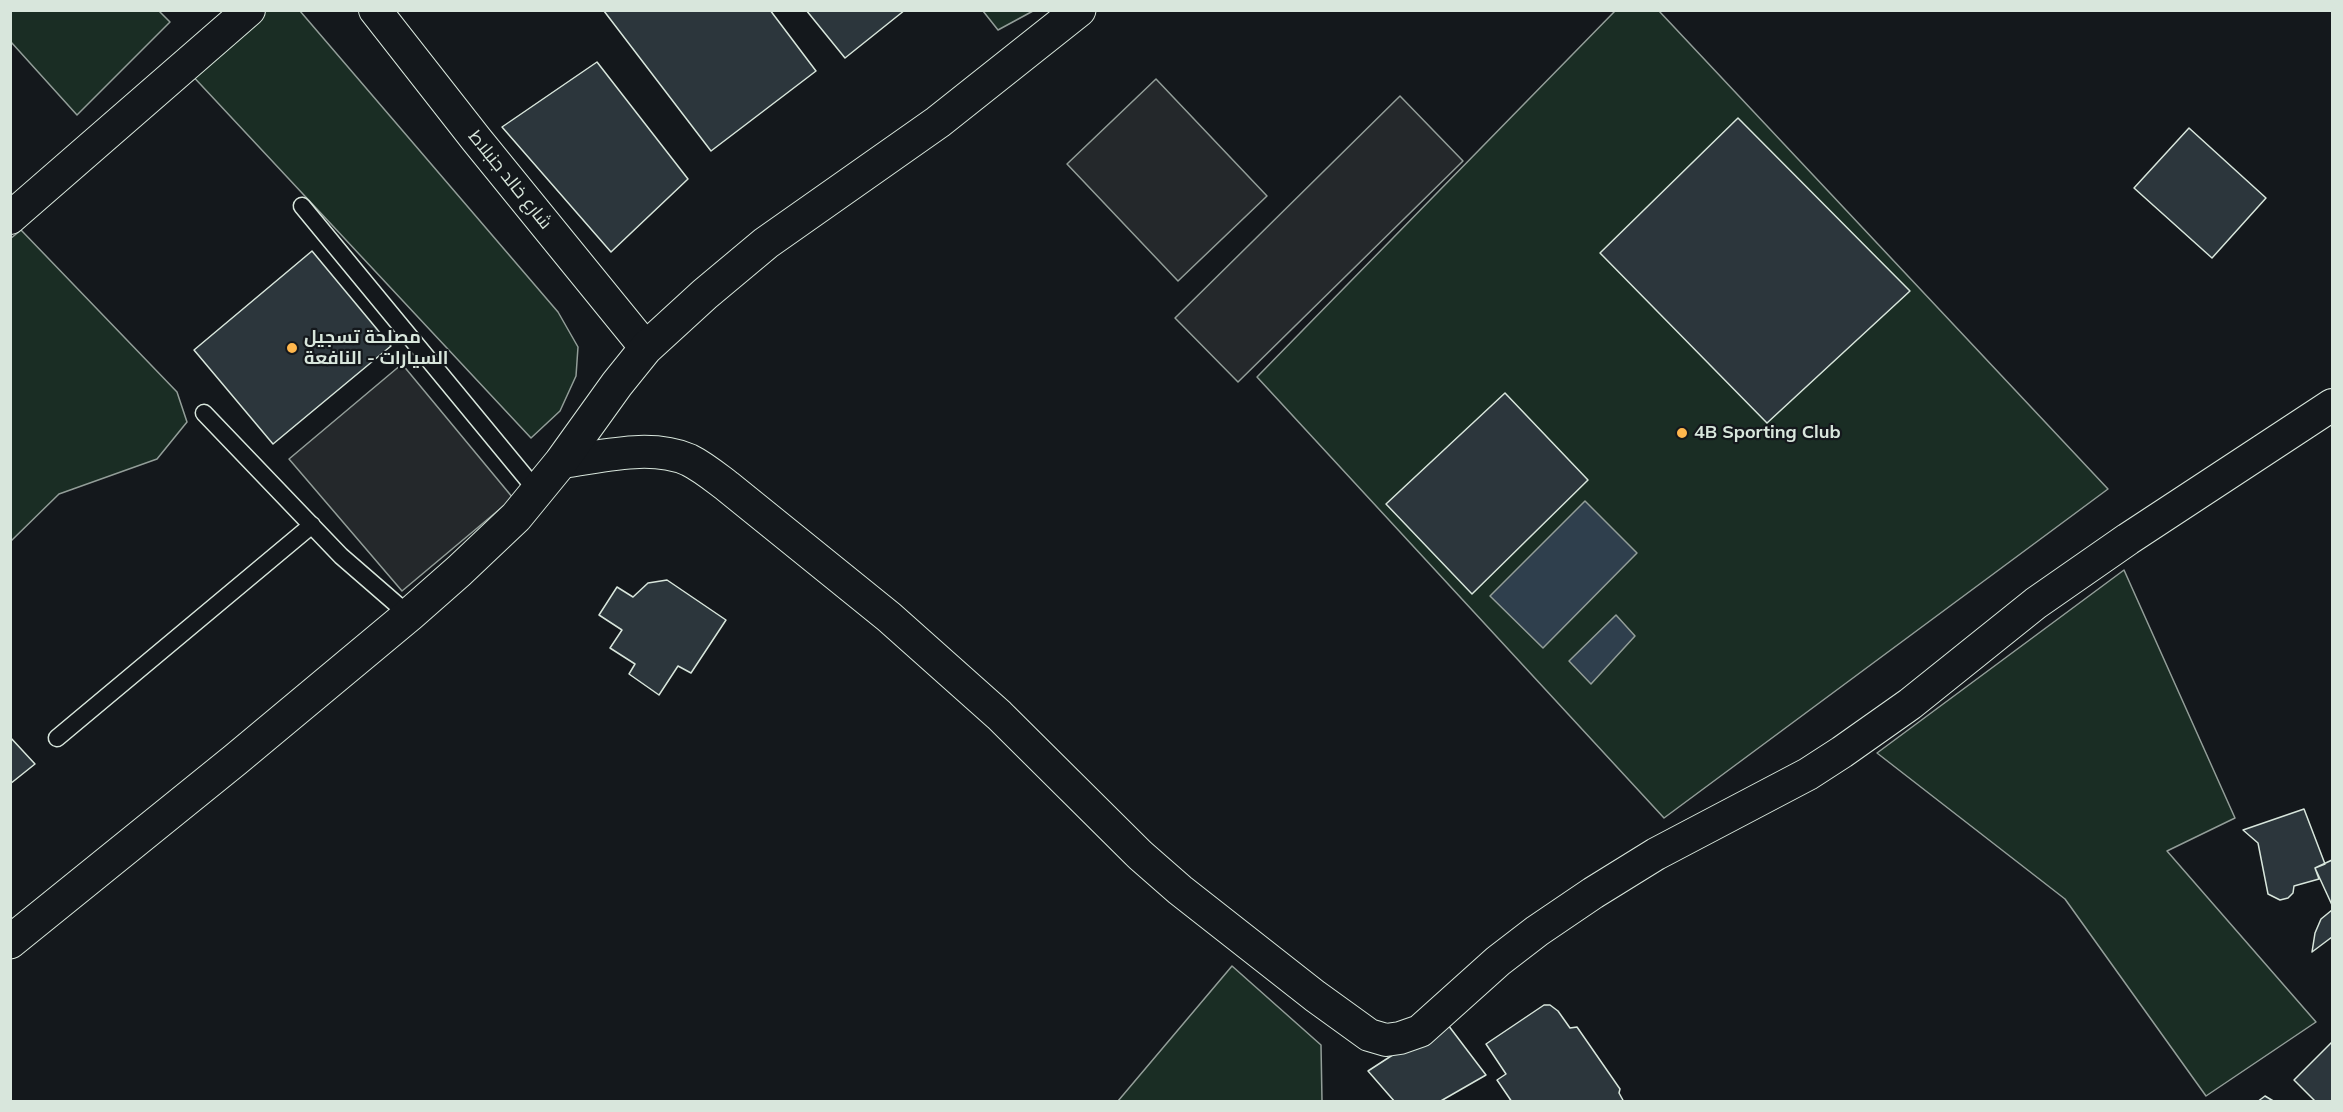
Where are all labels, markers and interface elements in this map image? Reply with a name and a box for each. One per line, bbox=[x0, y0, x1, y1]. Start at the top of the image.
street label: شارع خالد جنبلاط bbox=[464, 126, 556, 234]
place label: مصلحة تسجيل السيارات - النافعة bbox=[304, 327, 448, 370]
marker: مصلحة تسجيل السيارات - النافعة bbox=[285, 341, 299, 355]
place label: 4B Sporting Club bbox=[1694, 422, 1841, 444]
marker: 4B Sporting Club bbox=[1675, 426, 1689, 440]

